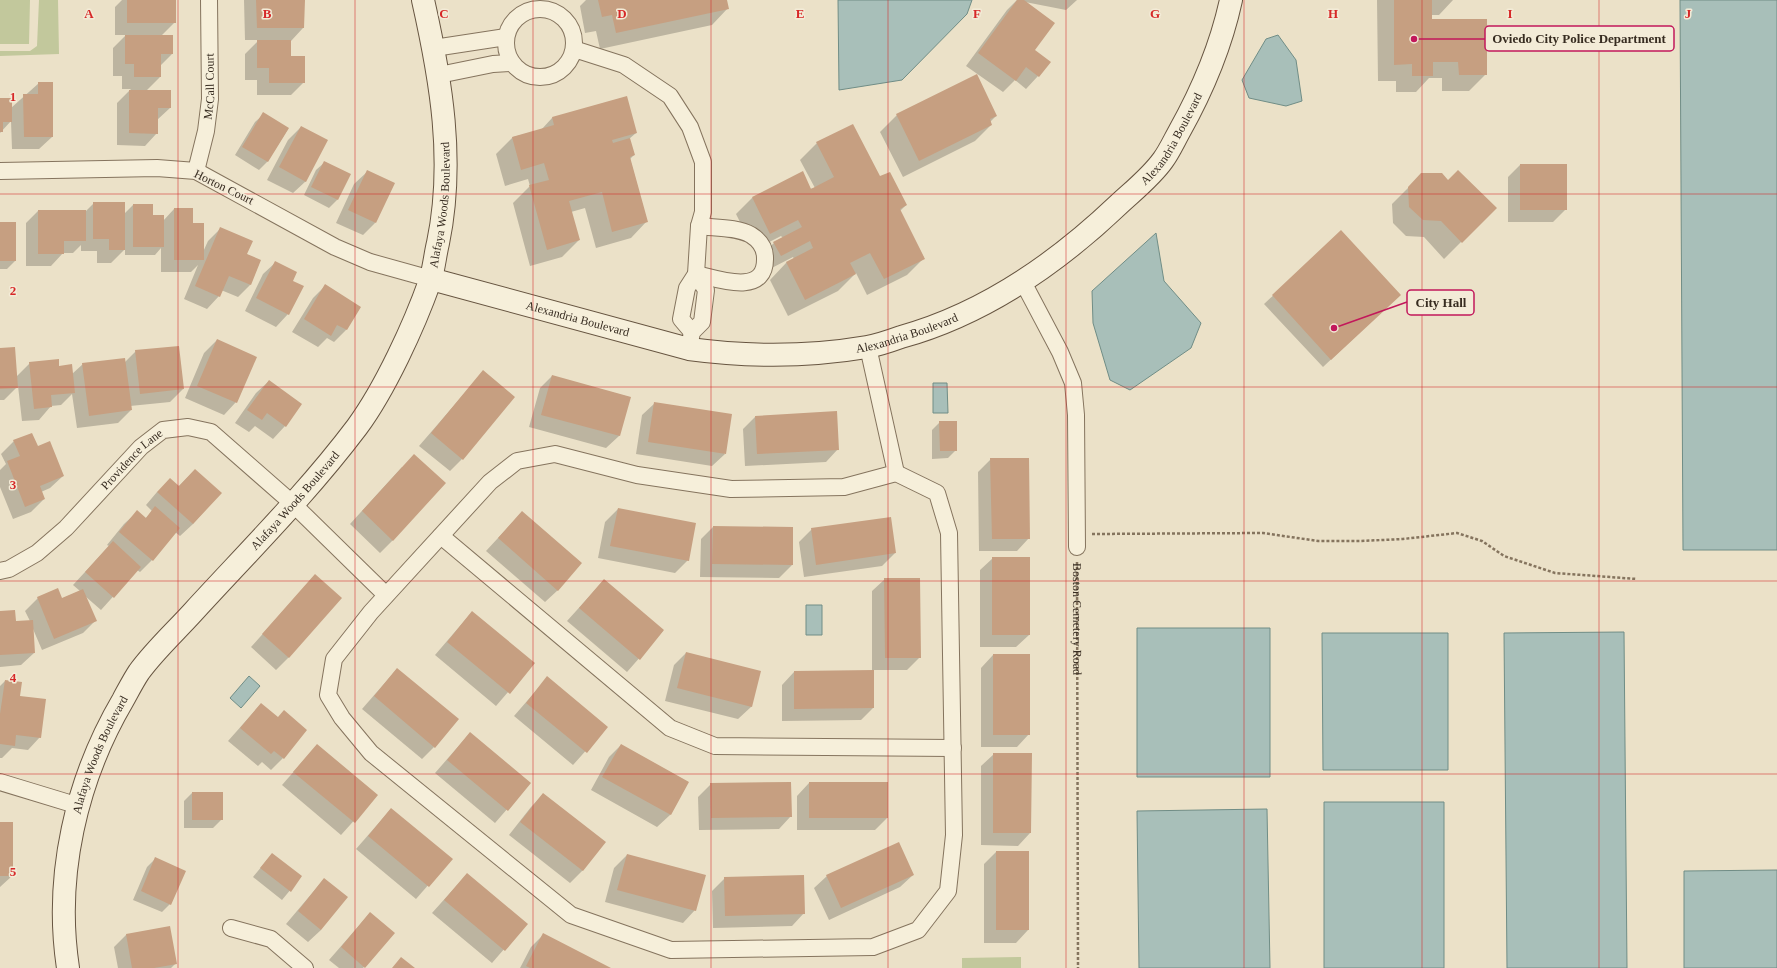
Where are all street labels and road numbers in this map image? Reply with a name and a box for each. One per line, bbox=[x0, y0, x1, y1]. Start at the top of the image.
street label: McCall Court bbox=[200, 53, 217, 120]
street label: Alexandria Boulevard bbox=[1137, 91, 1205, 188]
street label: Alafaya Woods Boulevard bbox=[426, 142, 453, 269]
street label: Horton Court bbox=[192, 167, 257, 208]
street label: Alexandria Boulevard bbox=[525, 298, 631, 339]
street label: Alexandria Boulevard bbox=[855, 310, 960, 356]
street label: Providence Lane bbox=[98, 426, 165, 493]
street label: Alafaya Woods Boulevard bbox=[248, 448, 342, 553]
street label: Boston Cemetery Road bbox=[1070, 563, 1084, 675]
street label: Alafaya Woods Boulevard bbox=[70, 693, 131, 815]

